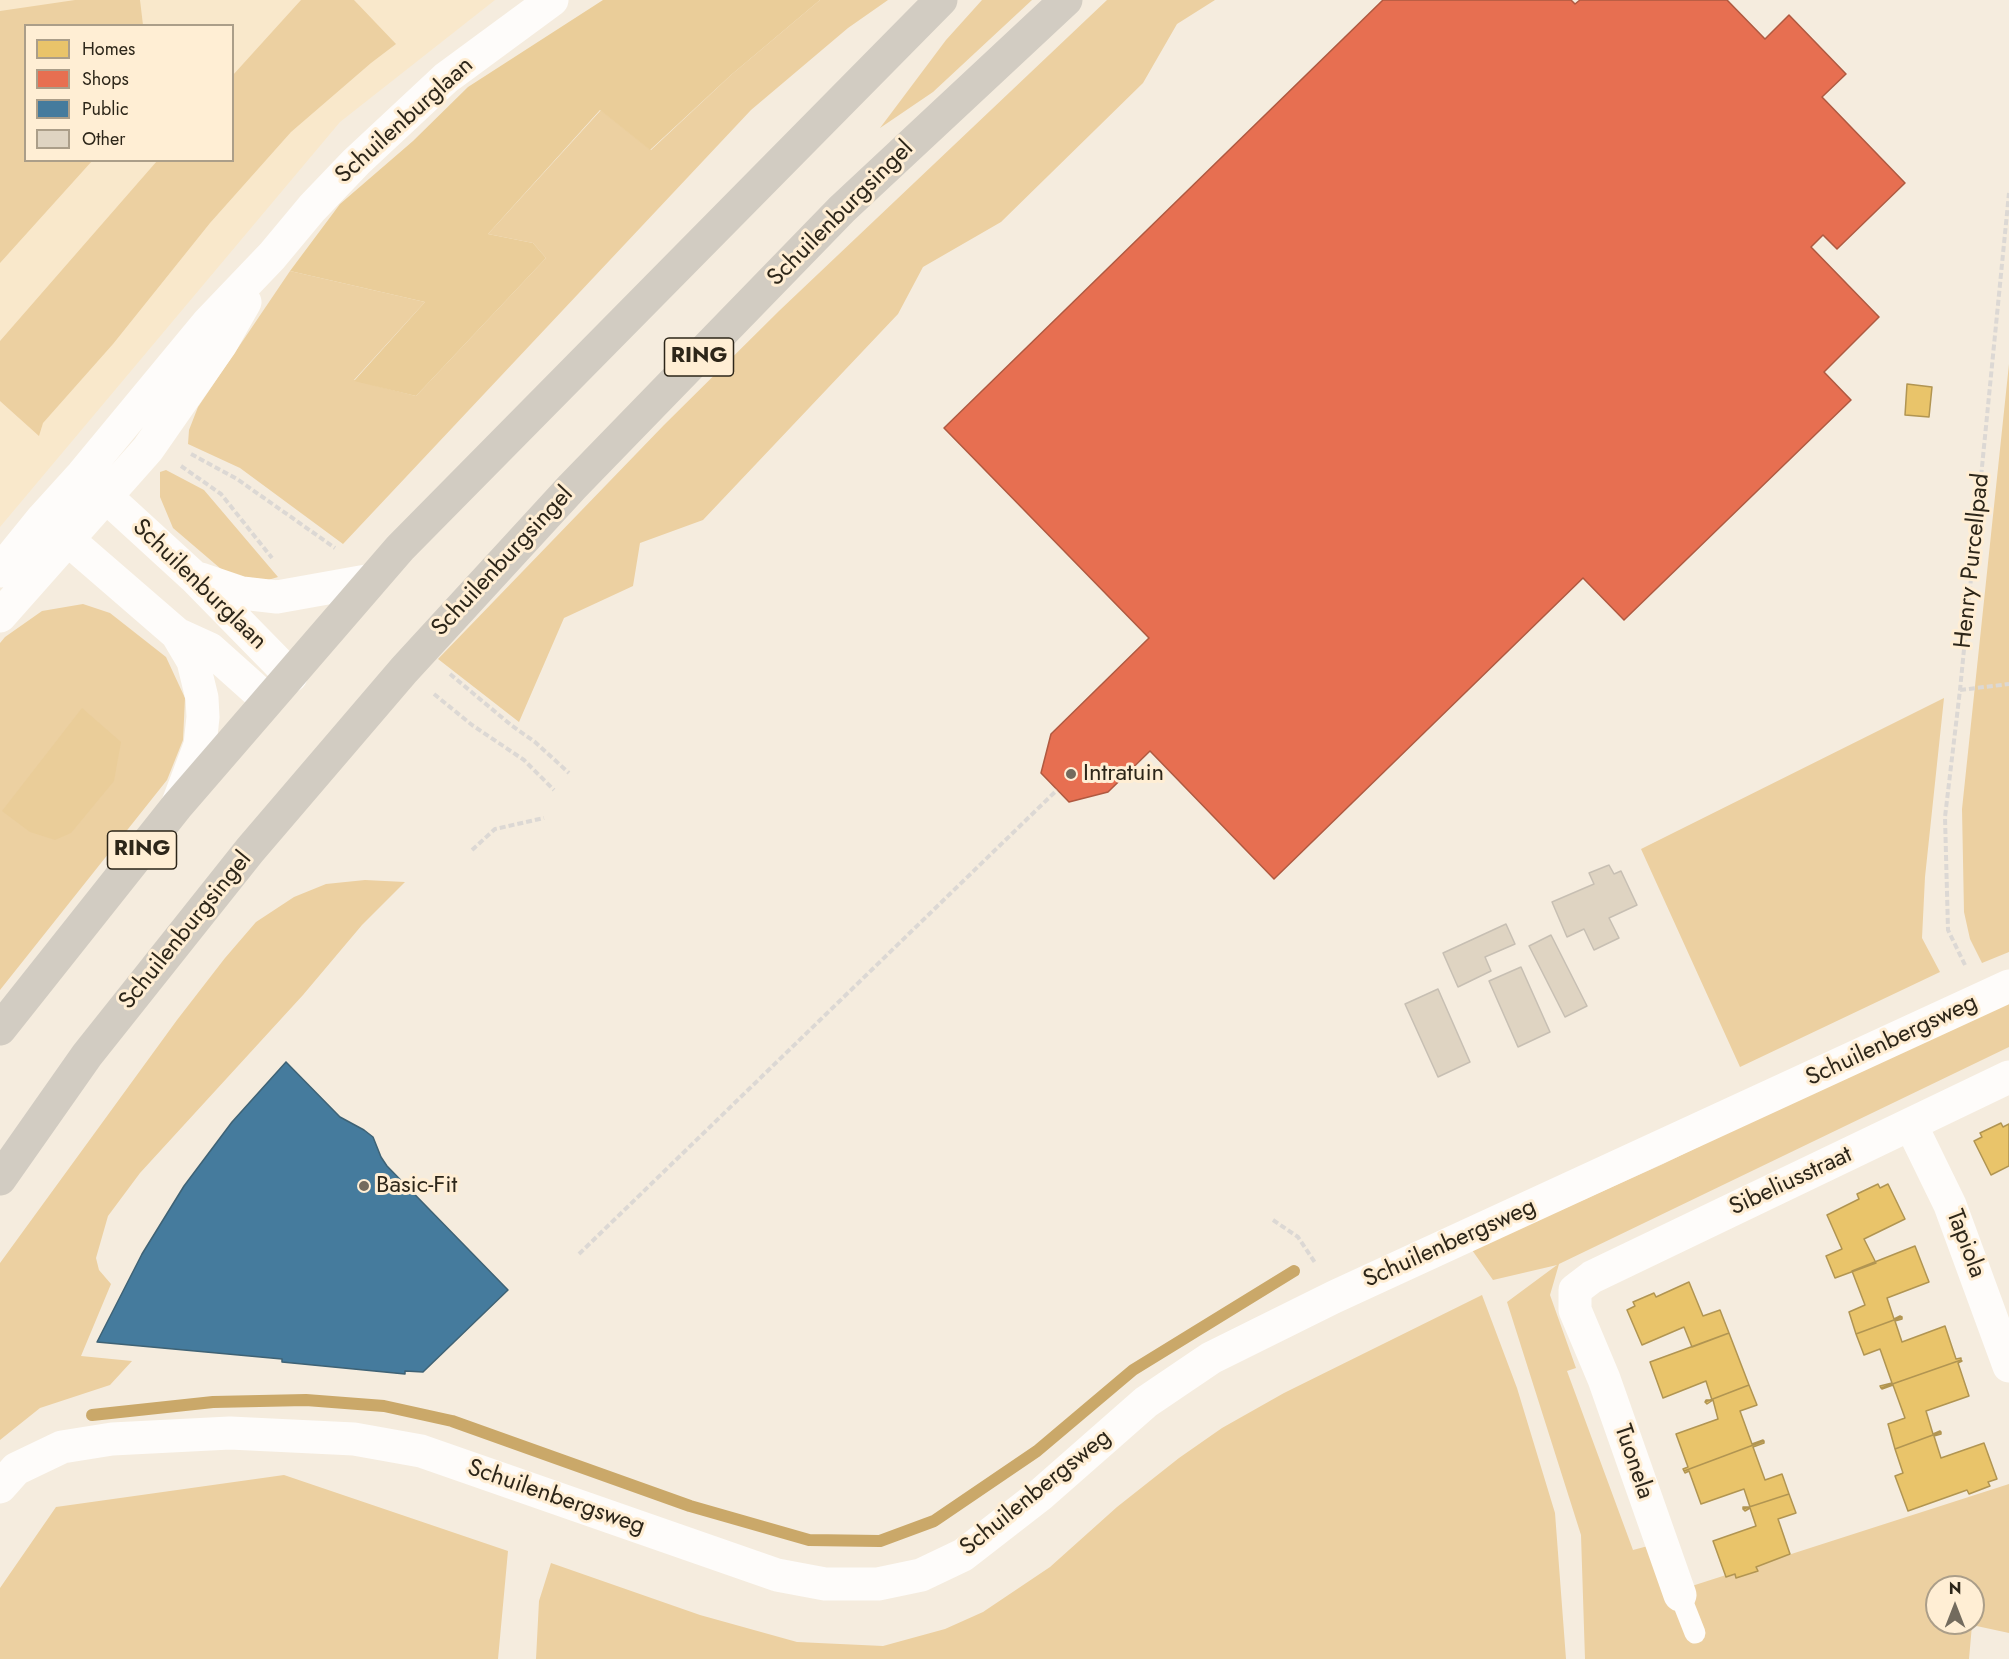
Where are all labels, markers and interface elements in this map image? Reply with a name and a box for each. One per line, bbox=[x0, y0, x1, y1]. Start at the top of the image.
legend bbox=[24, 24, 234, 162]
text: Homes bbox=[82, 36, 135, 62]
street label: Schuilenburglaan bbox=[330, 52, 480, 190]
text: Shops bbox=[82, 66, 129, 92]
text: Public bbox=[82, 96, 129, 122]
text: Other bbox=[82, 126, 125, 152]
street label: Schuilenburgsingel bbox=[762, 135, 920, 293]
road number: RING bbox=[664, 338, 734, 376]
street label: Henry Purcellpad bbox=[1949, 472, 1997, 650]
street label: Schuilenburgsingel bbox=[426, 481, 580, 643]
street label: Schuilenburglaan bbox=[126, 514, 272, 656]
place label: Intratuin bbox=[1083, 760, 1164, 788]
marker: Intratuin bbox=[1064, 767, 1078, 781]
road number: RING bbox=[108, 831, 176, 869]
street label: Schuilenburgsingel bbox=[114, 846, 258, 1016]
street label: Schuilenbergsweg bbox=[1802, 989, 1982, 1093]
street label: Sibeliusstraat bbox=[1725, 1141, 1857, 1223]
place label: Basic-Fit bbox=[376, 1172, 457, 1200]
marker: Basic-Fit bbox=[357, 1179, 371, 1193]
street label: Schuilenbergsweg bbox=[1359, 1193, 1541, 1295]
street label: Tapiola bbox=[1939, 1206, 1991, 1282]
street label: Tuonela bbox=[1607, 1421, 1659, 1503]
street label: Schuilenbergsweg bbox=[955, 1423, 1117, 1563]
street label: Schuilenbergsweg bbox=[464, 1454, 648, 1542]
north arrow bbox=[1925, 1575, 1985, 1635]
text: N bbox=[1949, 1577, 1961, 1600]

